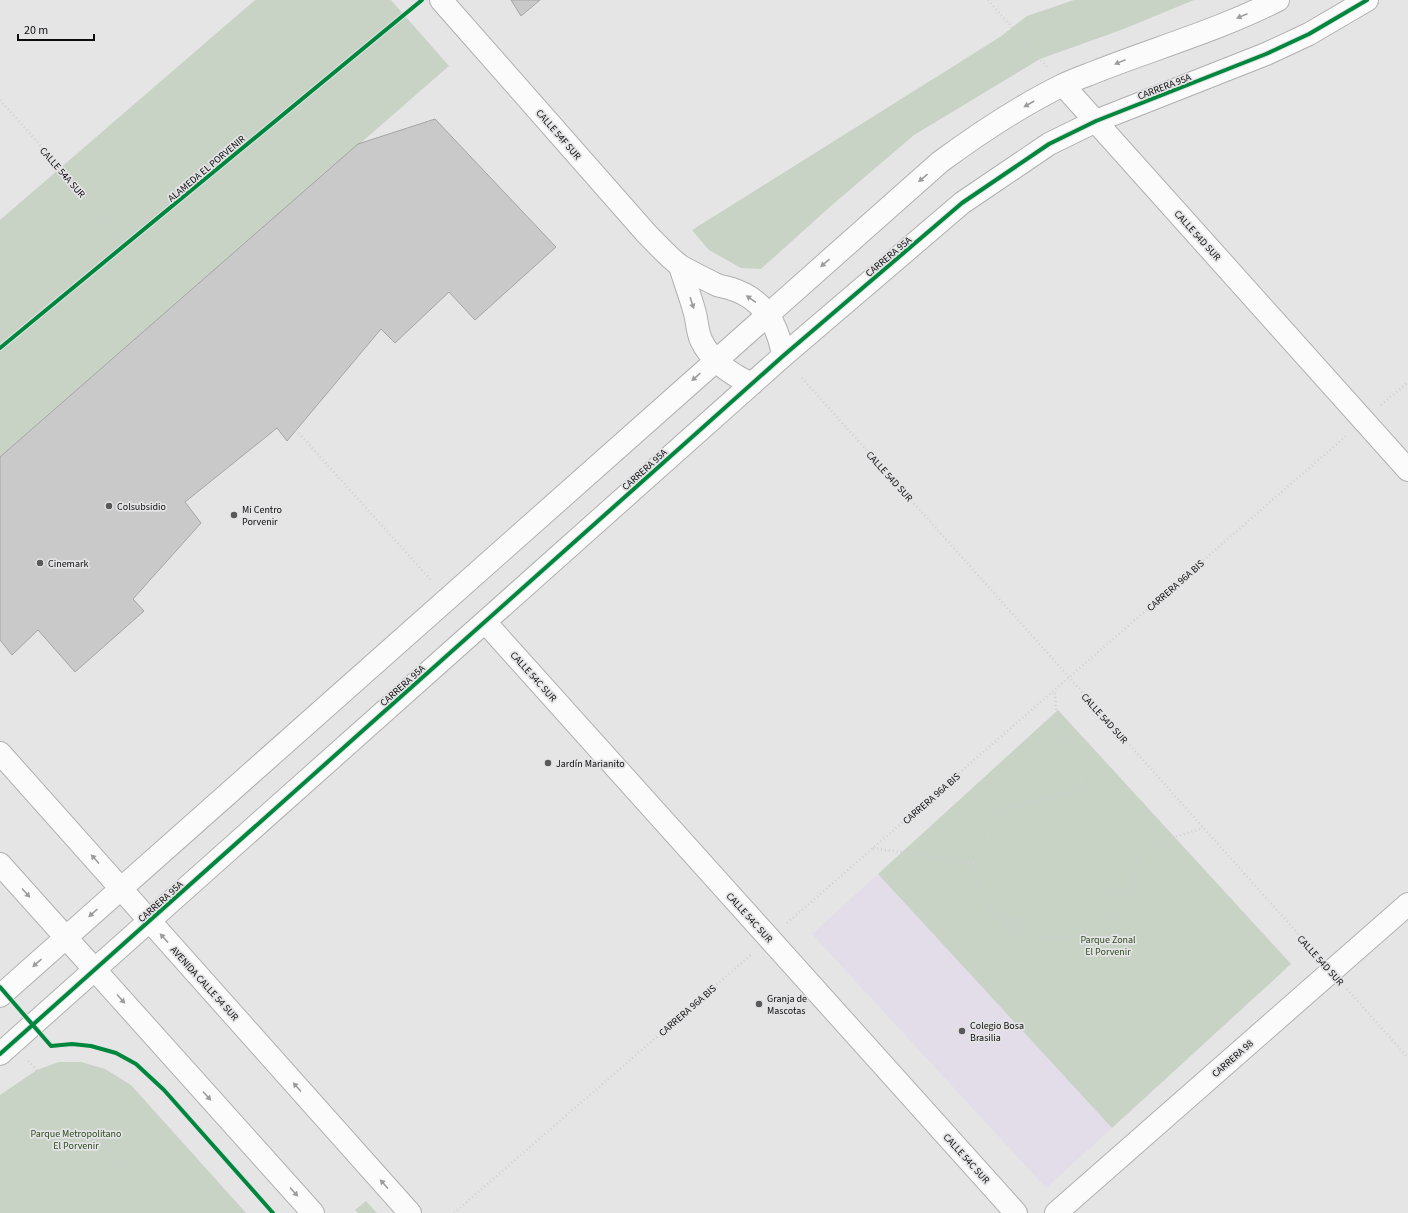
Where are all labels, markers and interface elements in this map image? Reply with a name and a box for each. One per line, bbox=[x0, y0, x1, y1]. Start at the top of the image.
one-way arrow bbox=[1236, 14, 1248, 20]
scale bar bbox=[18, 16, 94, 42]
text: 20 m bbox=[24, 22, 48, 39]
one-way arrow bbox=[1115, 59, 1126, 65]
street label: CARRERA 95A bbox=[1136, 70, 1194, 104]
one-way arrow bbox=[1023, 100, 1035, 107]
street label: CALLE 54F SUR bbox=[532, 106, 584, 163]
street label: ALAMEDA EL PORVENIR bbox=[165, 132, 249, 205]
street label: CALLE 54A SUR bbox=[36, 144, 88, 201]
one-way arrow bbox=[917, 173, 928, 182]
street label: CALLE 54D SUR bbox=[1171, 207, 1224, 264]
street label: CARRERA 95A bbox=[863, 233, 915, 280]
one-way arrow bbox=[820, 259, 830, 268]
one-way arrow bbox=[746, 295, 757, 303]
one-way arrow bbox=[689, 297, 695, 309]
one-way arrow bbox=[691, 373, 701, 382]
street label: CARRERA 95A bbox=[619, 445, 671, 494]
street label: CALLE 54D SUR bbox=[863, 448, 916, 505]
place label: Colsubsidio bbox=[117, 500, 166, 514]
marker: Colsubsidio bbox=[104, 501, 114, 511]
place label: Mi Centro Porvenir bbox=[242, 503, 282, 529]
marker: Mi Centro Porvenir bbox=[229, 510, 239, 520]
place label: Cinemark bbox=[48, 557, 88, 571]
street label: CARRERA 96A BIS bbox=[1144, 557, 1207, 615]
marker: Cinemark bbox=[35, 558, 45, 568]
street label: CALLE 54C SUR bbox=[507, 648, 560, 705]
street label: CARRERA 95A bbox=[377, 661, 429, 710]
street label: CALLE 54D SUR bbox=[1078, 690, 1131, 747]
place label: Jardín Marianito bbox=[556, 757, 625, 771]
marker: Jardín Marianito bbox=[543, 758, 553, 768]
street label: CARRERA 96A BIS bbox=[900, 770, 963, 828]
one-way arrow bbox=[90, 854, 99, 865]
street label: CARRERA 95A bbox=[135, 877, 187, 926]
one-way arrow bbox=[21, 889, 30, 898]
street label: CALLE 54C SUR bbox=[723, 889, 776, 946]
one-way arrow bbox=[88, 908, 98, 918]
street label: CALLE 54D SUR bbox=[1294, 932, 1347, 989]
one-way arrow bbox=[160, 933, 169, 942]
park label: Parque Zonal El Porvenir bbox=[1080, 933, 1136, 959]
street label: AVENIDA CALLE 54 SUR bbox=[167, 943, 242, 1024]
one-way arrow bbox=[31, 959, 42, 968]
street label: CARRERA 96A BIS bbox=[656, 982, 719, 1040]
place label: Granja de Mascotas bbox=[767, 992, 807, 1018]
one-way arrow bbox=[116, 994, 125, 1004]
marker: Granja de Mascotas bbox=[754, 999, 764, 1009]
place label: Colegio Bosa Brasilia bbox=[970, 1019, 1024, 1045]
marker: Colegio Bosa Brasilia bbox=[957, 1026, 967, 1036]
street label: CARRERA 98 bbox=[1209, 1037, 1256, 1081]
one-way arrow bbox=[292, 1082, 302, 1092]
one-way arrow bbox=[203, 1090, 212, 1101]
park label: Parque Metropolitano El Porvenir bbox=[31, 1127, 121, 1153]
street label: CALLE 54C SUR bbox=[940, 1130, 993, 1187]
one-way arrow bbox=[379, 1179, 388, 1189]
one-way arrow bbox=[289, 1188, 298, 1197]

